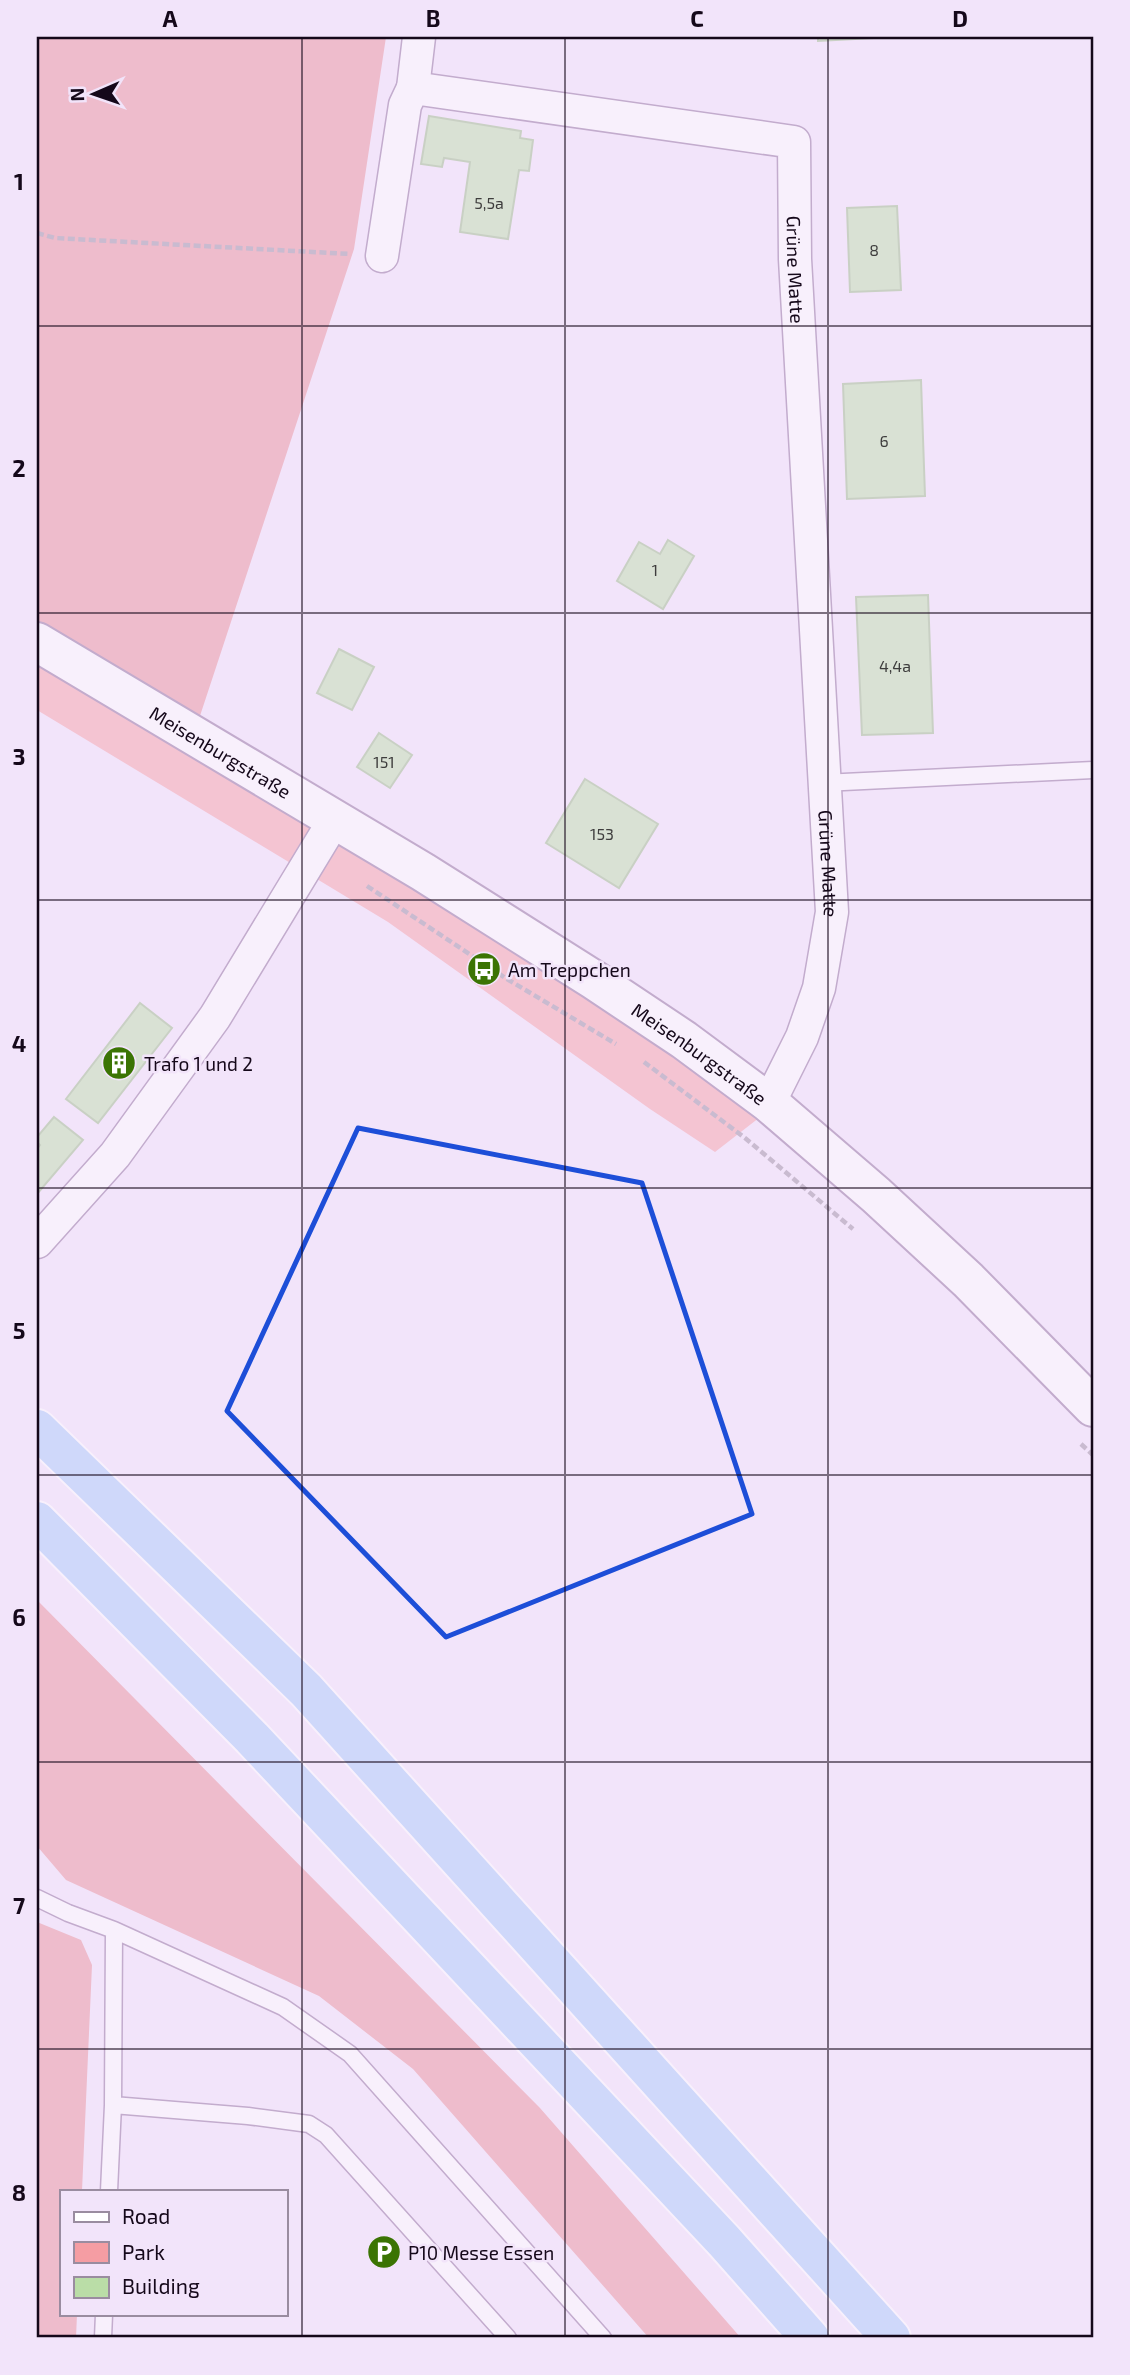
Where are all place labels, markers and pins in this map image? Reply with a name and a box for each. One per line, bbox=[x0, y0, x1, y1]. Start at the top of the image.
bus stop icon: Am Treppchen bbox=[465, 950, 503, 988]
place label: Am Treppchen bbox=[508, 958, 631, 981]
building icon: Trafo 1 und 2 bbox=[100, 1044, 138, 1082]
place label: Trafo 1 und 2 bbox=[144, 1052, 253, 1075]
parking icon: P10 Messe Essen bbox=[365, 2233, 403, 2271]
place label: P10 Messe Essen bbox=[408, 2241, 554, 2264]

